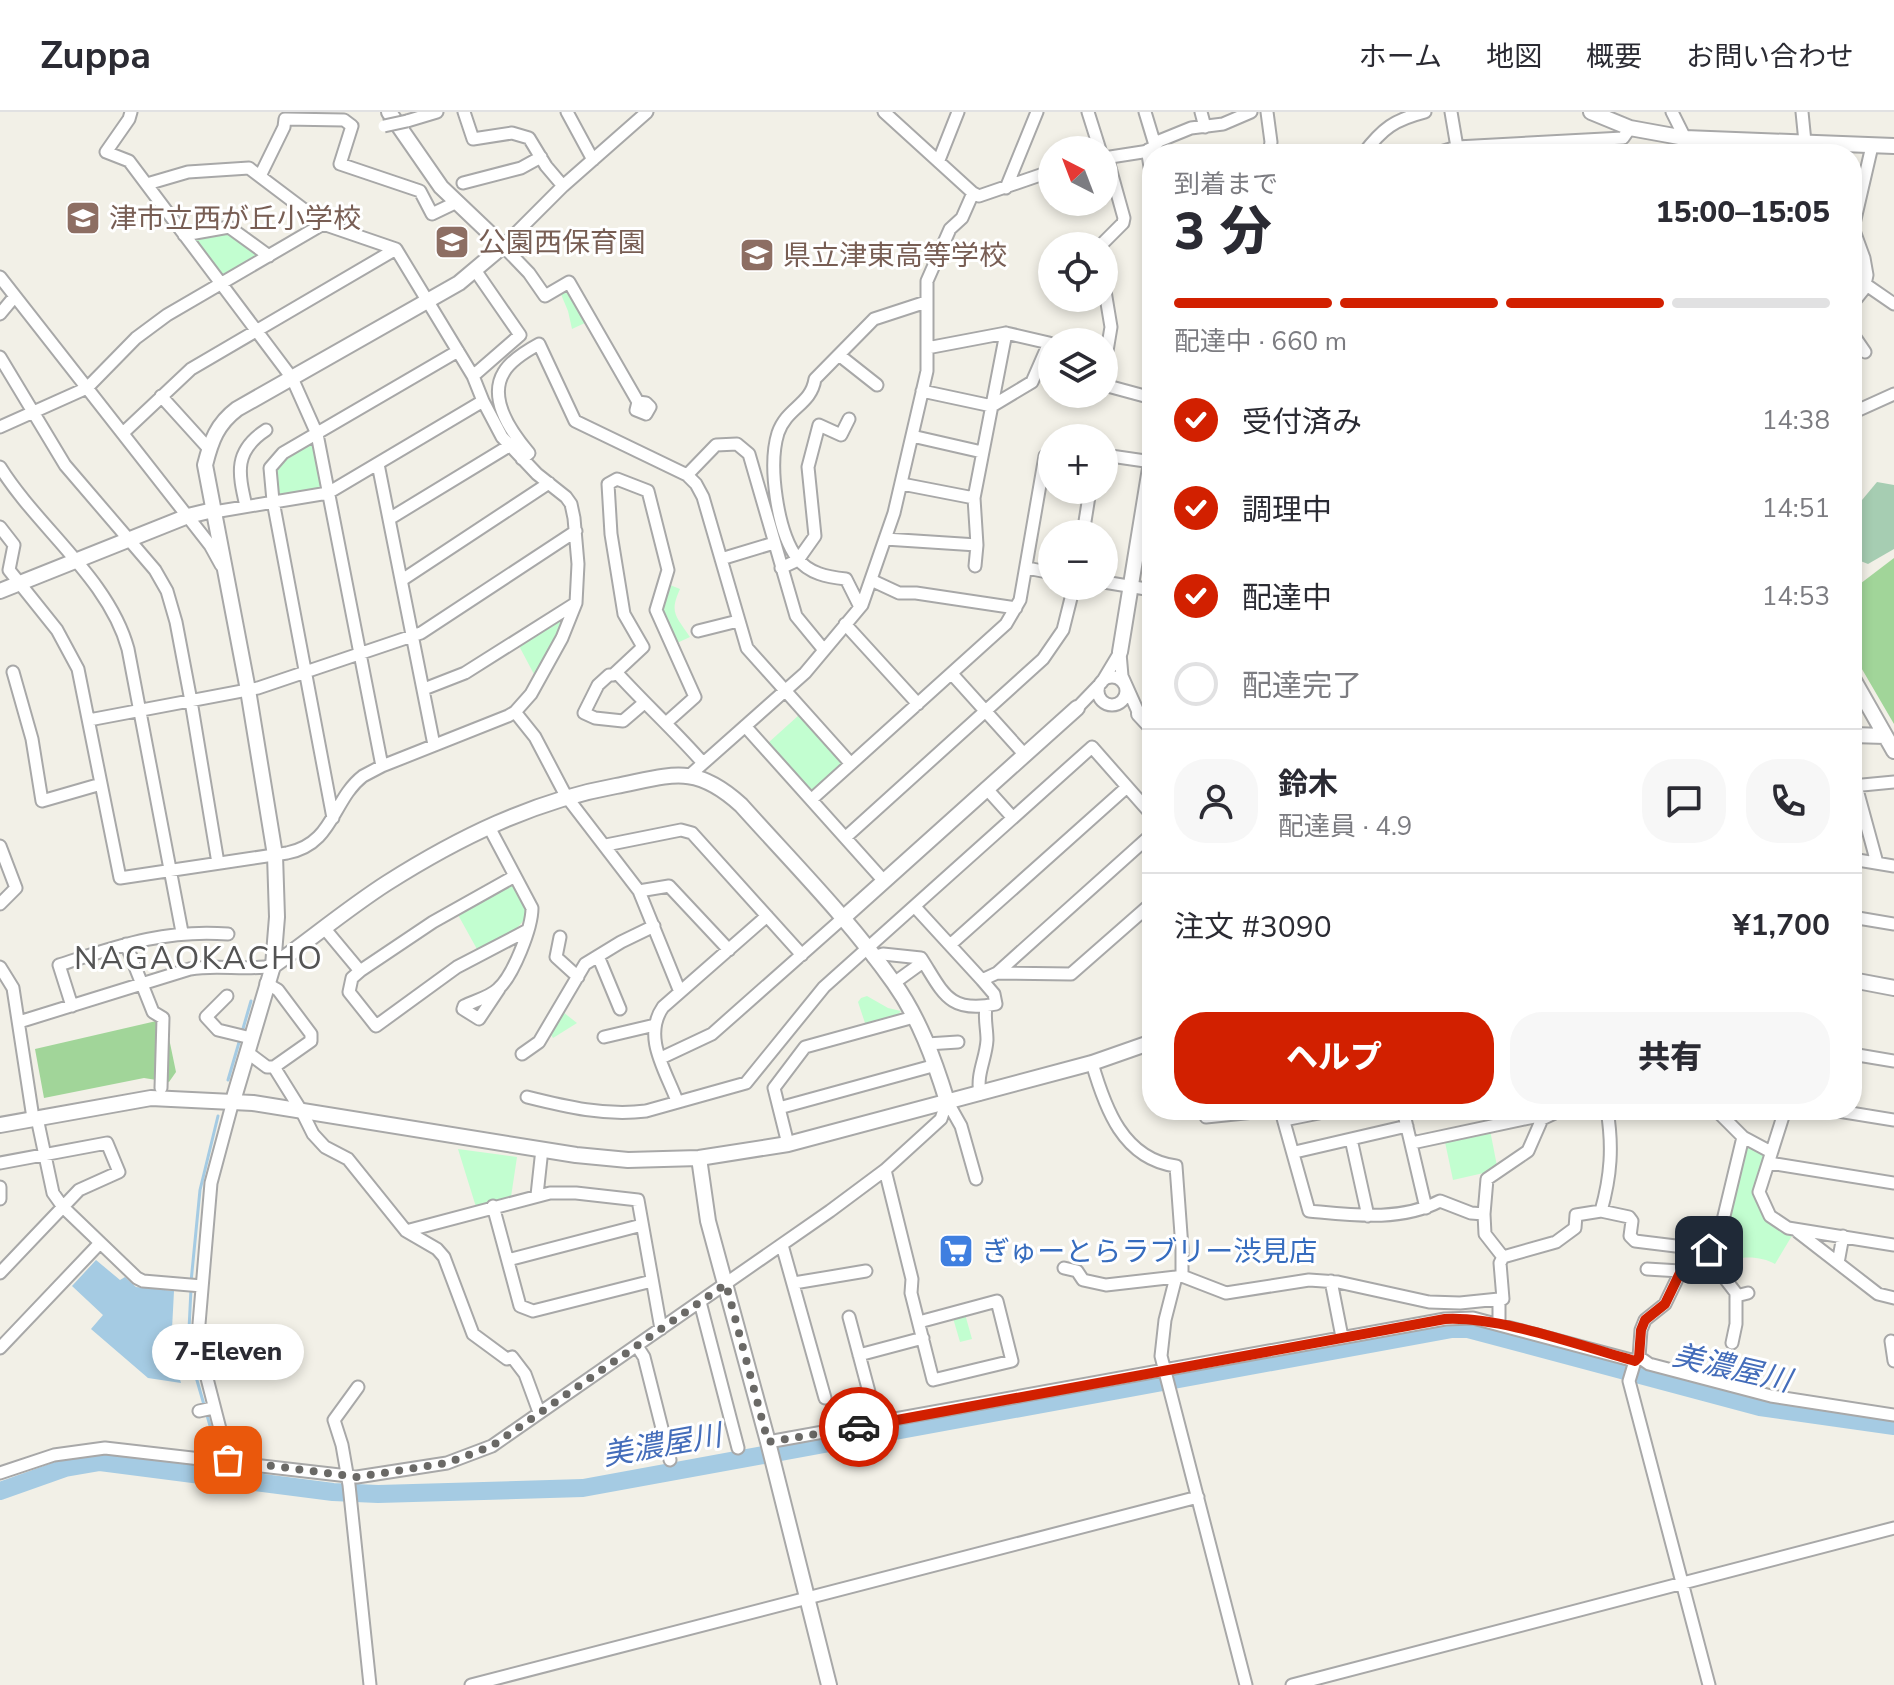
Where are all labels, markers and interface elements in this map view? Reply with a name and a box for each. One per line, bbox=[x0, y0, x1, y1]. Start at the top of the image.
text: Zuppa bbox=[40, 30, 151, 81]
text: ホーム bbox=[1359, 38, 1442, 76]
text: 地図 bbox=[1486, 38, 1542, 76]
text: 概要 bbox=[1586, 38, 1642, 76]
text: お問い合わせ bbox=[1686, 38, 1854, 76]
north arrow bbox=[1038, 136, 1118, 216]
map controls bbox=[1038, 136, 1118, 600]
text: 到着まで bbox=[1174, 167, 1278, 202]
text: 15:00–15:05 bbox=[1655, 192, 1830, 233]
text: 3 分 bbox=[1174, 196, 1272, 267]
school or university icon: 津市立西が丘小学校 bbox=[64, 199, 102, 237]
place label: 津市立西が丘小学校 bbox=[109, 200, 361, 238]
school or university icon: 公園西保育園 bbox=[433, 223, 471, 261]
place label: 公園西保育園 bbox=[478, 224, 646, 262]
button: locate bbox=[1038, 232, 1118, 312]
school or university icon: 県立津東高等学校 bbox=[738, 236, 776, 274]
place label: 県立津東高等学校 bbox=[783, 237, 1007, 275]
text: 配達中 · 660 m bbox=[1174, 324, 1347, 359]
button: layers bbox=[1038, 328, 1118, 408]
icon: check bbox=[1174, 398, 1218, 442]
text: 受付済み bbox=[1242, 402, 1362, 443]
text: 14:38 bbox=[1762, 403, 1830, 438]
button: + bbox=[1038, 424, 1118, 504]
icon: check bbox=[1174, 486, 1218, 530]
text: 調理中 bbox=[1242, 490, 1332, 531]
text: 14:51 bbox=[1762, 491, 1830, 526]
button: − bbox=[1038, 520, 1118, 600]
icon: check bbox=[1174, 574, 1218, 618]
text: 配達中 bbox=[1242, 578, 1332, 619]
text: 14:53 bbox=[1762, 579, 1830, 614]
text: 配達完了 bbox=[1242, 666, 1362, 707]
button: person bbox=[1174, 759, 1258, 843]
button: chat bbox=[1642, 759, 1726, 843]
button: phone bbox=[1746, 759, 1830, 843]
text: 鈴木 bbox=[1278, 764, 1338, 805]
text: 配達員 · 4.9 bbox=[1278, 809, 1412, 844]
text: ¥1,700 bbox=[1733, 905, 1830, 946]
text: 注文 #3090 bbox=[1174, 907, 1332, 948]
district label: NAGAOKACHO bbox=[74, 937, 324, 980]
button: ヘルプ bbox=[1174, 1012, 1494, 1104]
button: 共有 bbox=[1510, 1012, 1830, 1104]
pin bbox=[1675, 1216, 1743, 1284]
icon: home bbox=[1687, 1228, 1731, 1272]
supermarket icon: ぎゅーとらラブリー渋見店 bbox=[937, 1232, 975, 1270]
place label: ぎゅーとらラブリー渋見店 bbox=[982, 1233, 1317, 1271]
callout: 7-Eleven bbox=[152, 1324, 304, 1380]
text: 7-Eleven bbox=[174, 1334, 282, 1369]
water label: 美濃屋川 bbox=[1669, 1335, 1798, 1403]
courier bbox=[819, 1387, 899, 1467]
icon: car bbox=[837, 1405, 881, 1449]
water label: 美濃屋川 bbox=[599, 1414, 728, 1476]
pin bbox=[194, 1426, 262, 1494]
icon: bag bbox=[206, 1438, 250, 1482]

